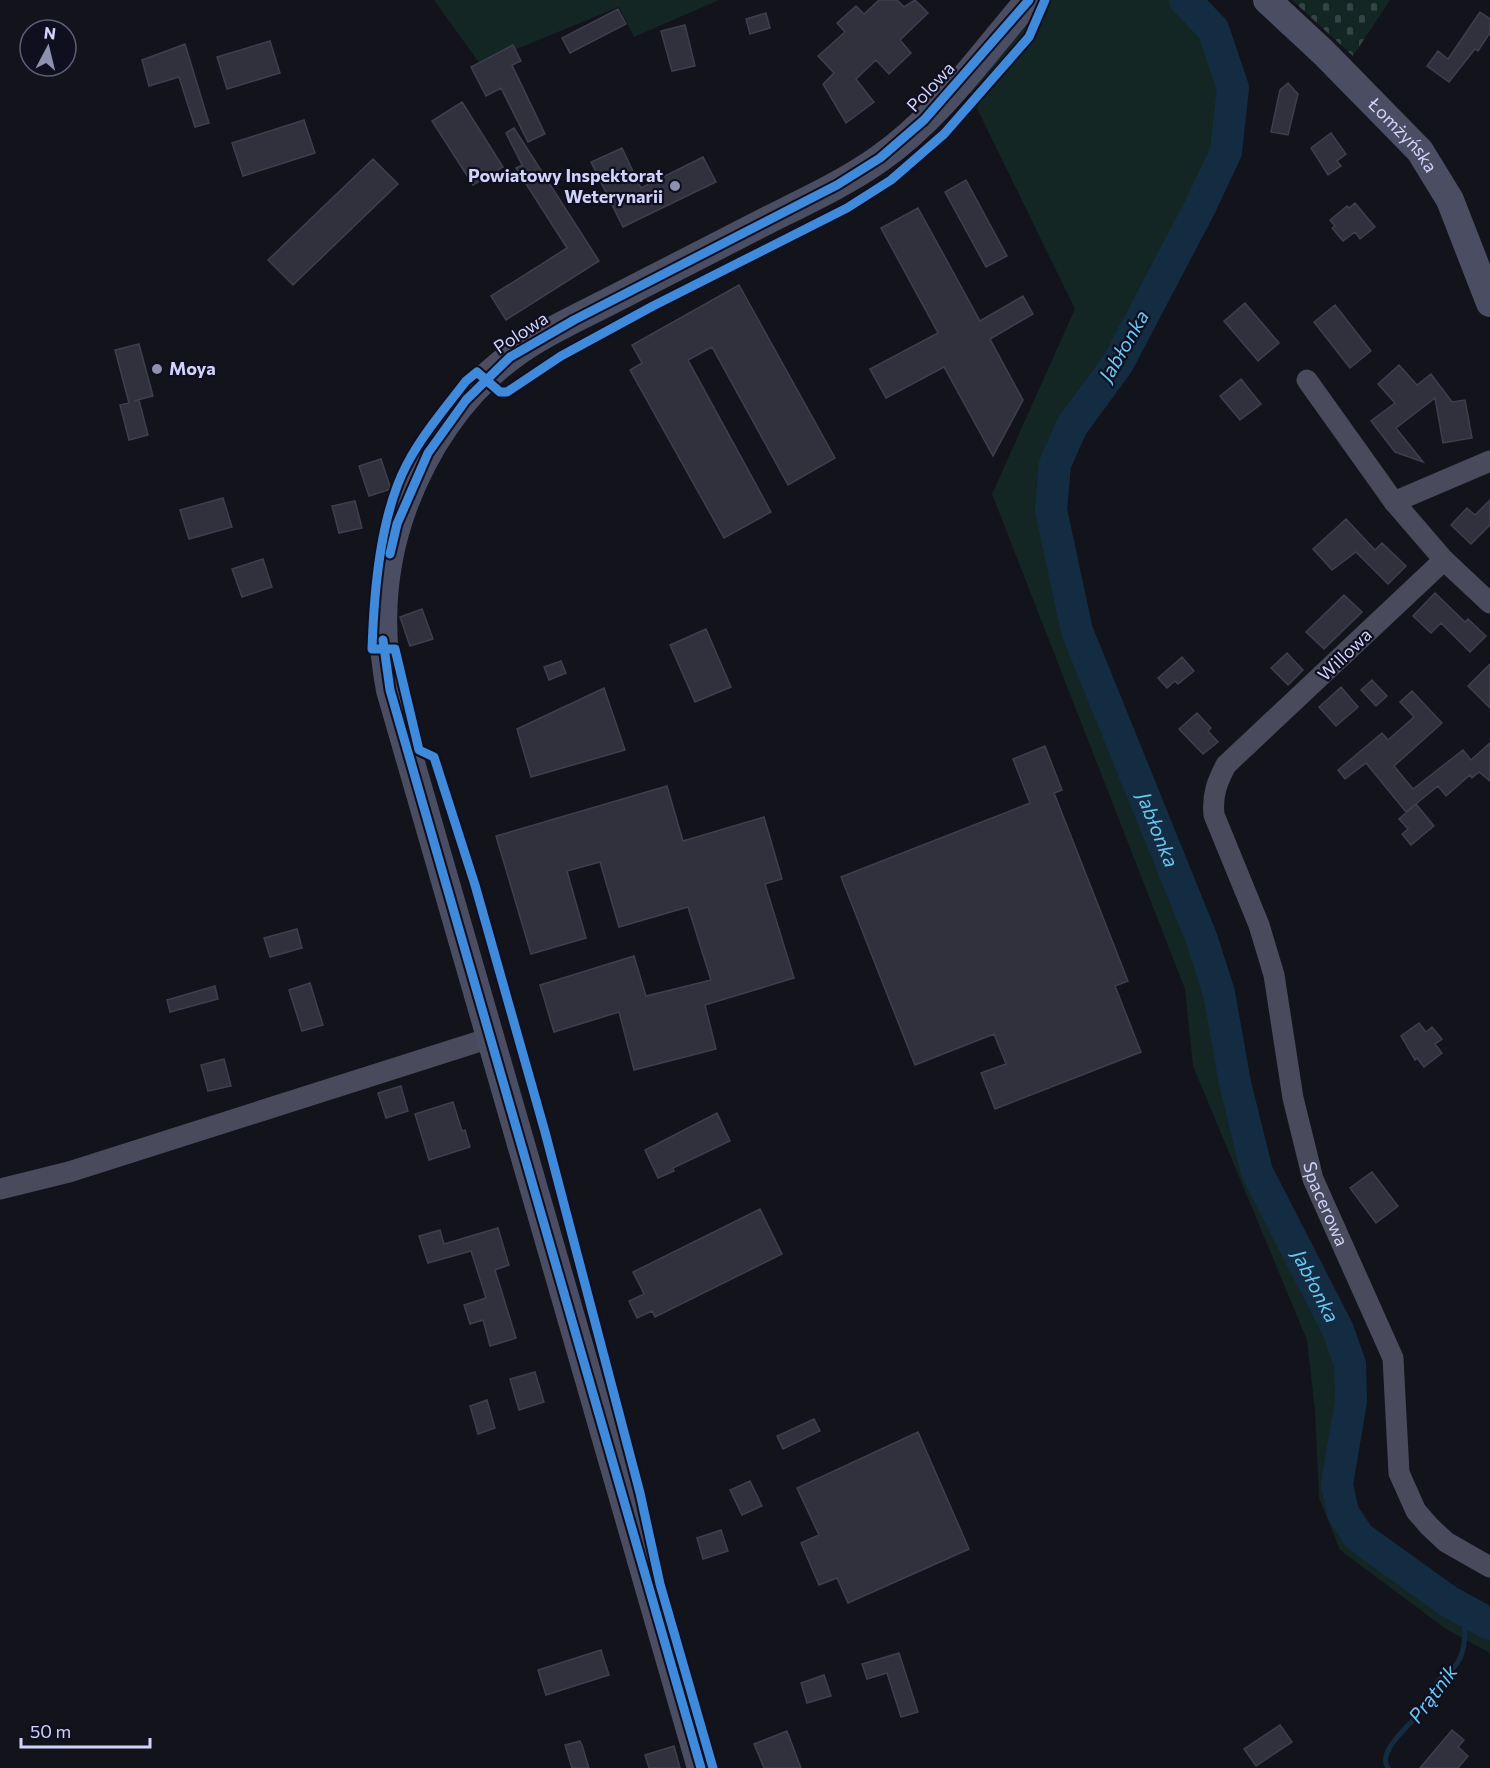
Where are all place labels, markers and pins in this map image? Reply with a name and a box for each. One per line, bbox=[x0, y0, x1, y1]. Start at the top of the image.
place label: Powiatowy Inspektorat Weterynarii bbox=[468, 164, 663, 207]
marker: Powiatowy Inspektorat Weterynarii bbox=[668, 179, 682, 193]
place label: Moya bbox=[169, 357, 216, 379]
marker: Moya bbox=[150, 362, 164, 376]

